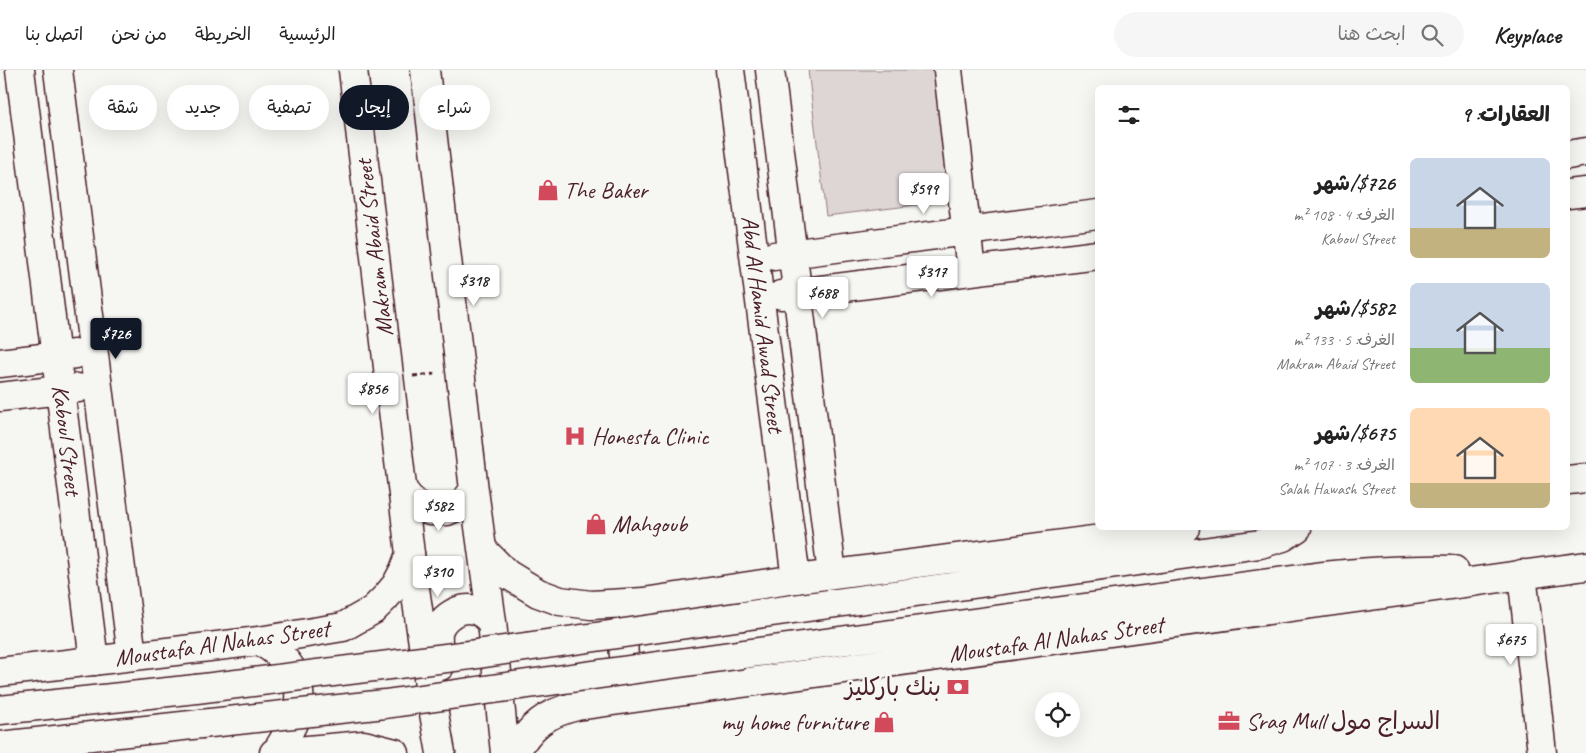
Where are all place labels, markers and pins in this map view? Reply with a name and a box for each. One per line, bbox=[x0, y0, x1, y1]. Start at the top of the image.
pin: $599 bbox=[894, 172, 954, 215]
place label: The Baker bbox=[564, 175, 650, 205]
shop icon: The Baker bbox=[535, 177, 561, 203]
pin: $317 bbox=[902, 256, 962, 298]
pin: $318 bbox=[444, 264, 504, 307]
pin: $688 bbox=[793, 276, 853, 319]
pin: $726 bbox=[86, 318, 146, 360]
pin: $856 bbox=[343, 372, 403, 415]
place label: Honesta Clinic bbox=[592, 421, 710, 451]
hospital icon: Honesta Clinic bbox=[562, 423, 588, 449]
pin: $582 bbox=[409, 490, 469, 532]
place label: Mahgoub bbox=[612, 509, 689, 539]
shop icon: Mahgoub bbox=[583, 511, 609, 537]
pin: $310 bbox=[408, 556, 468, 598]
pin: $675 bbox=[1481, 624, 1541, 666]
place label: بنك باركليز bbox=[843, 672, 941, 702]
bank icon: بنك باركليز bbox=[945, 674, 971, 700]
place label: Srag Mull السراج مول bbox=[1246, 706, 1440, 737]
place label: my home furniture bbox=[721, 707, 870, 737]
office icon: Srag Mull السراج مول bbox=[1216, 708, 1242, 734]
shop icon: my home furniture bbox=[871, 709, 897, 735]

